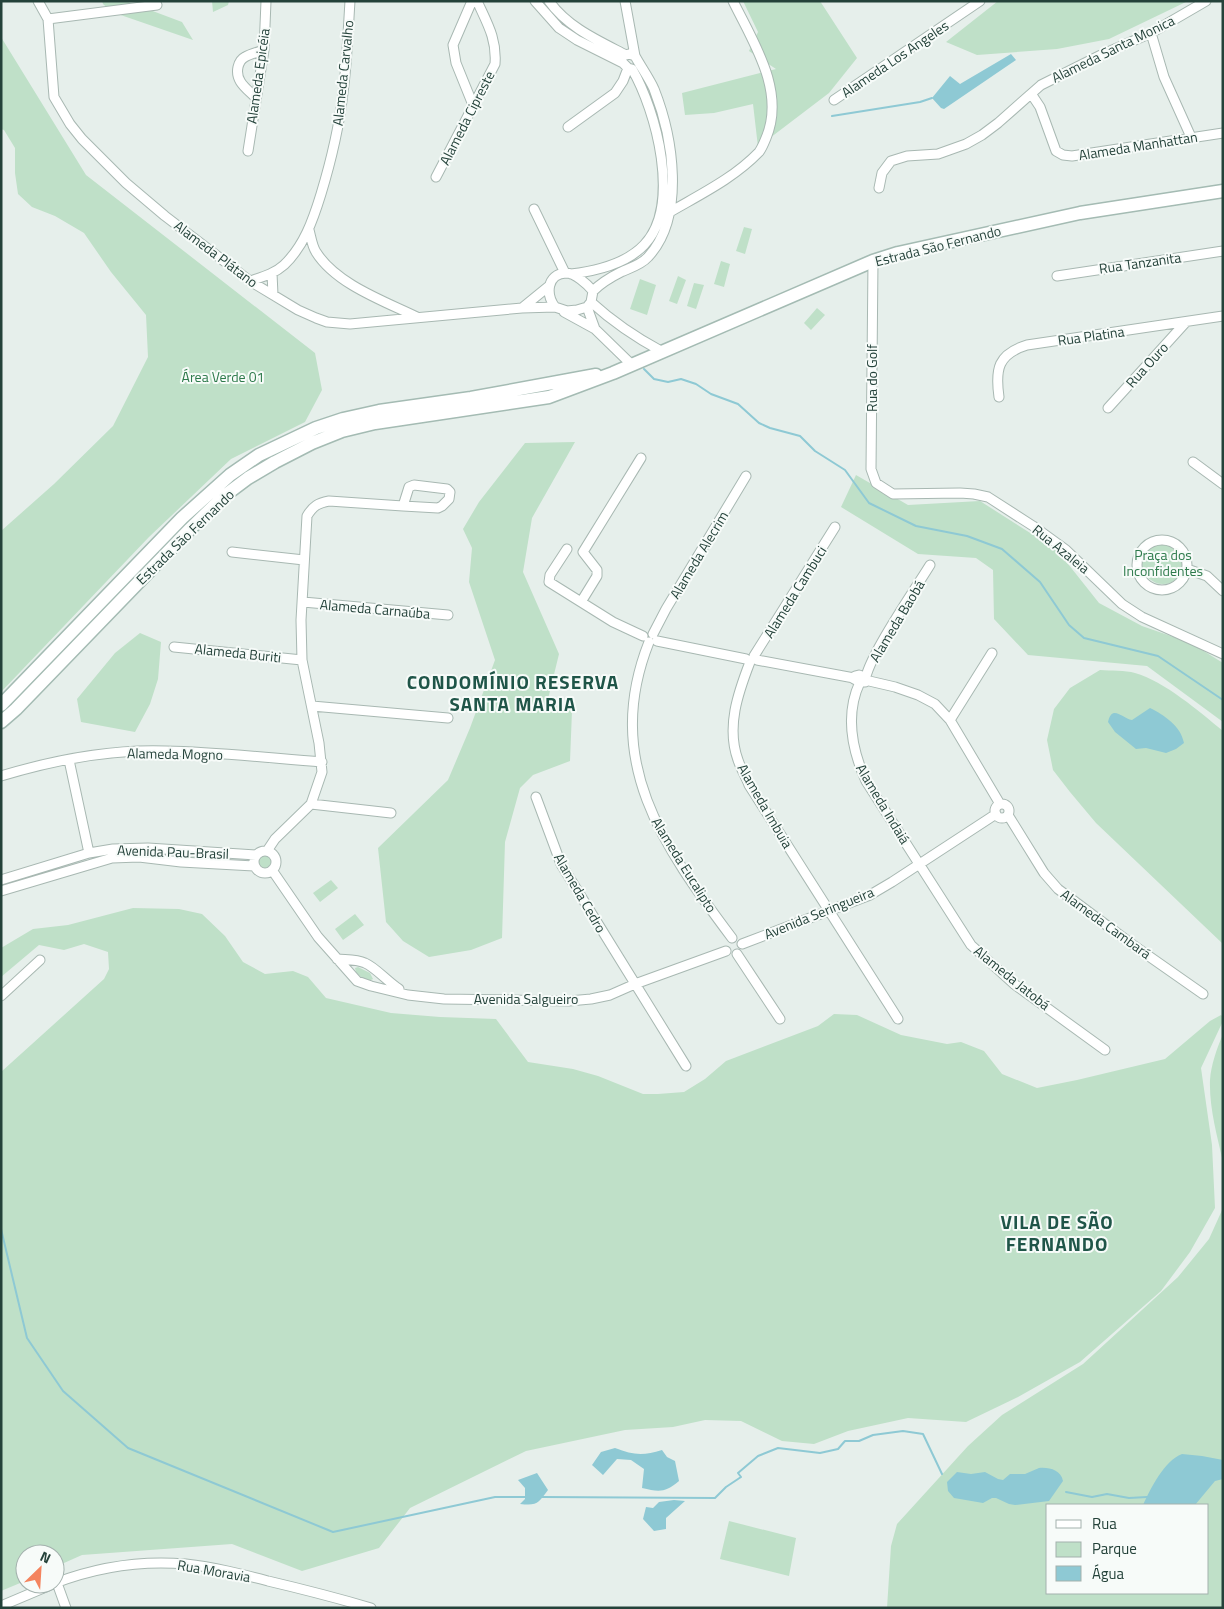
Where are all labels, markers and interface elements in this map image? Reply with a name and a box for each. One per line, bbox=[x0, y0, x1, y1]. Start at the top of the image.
street label: Alameda Santa Monica bbox=[1048, 10, 1178, 88]
street label: Alameda Los Angeles bbox=[837, 15, 953, 102]
street label: Alameda Carvalho bbox=[327, 19, 358, 127]
street label: Alameda Epicéia bbox=[240, 27, 275, 125]
street label: Alameda Cipreste bbox=[434, 67, 499, 169]
street label: Alameda Manhattan bbox=[1077, 126, 1199, 165]
street label: Alameda Plátano bbox=[170, 215, 263, 292]
street label: Estrada São Fernando bbox=[873, 220, 1003, 271]
street label: Rua Tanzanita bbox=[1098, 246, 1182, 279]
street label: Rua Platina bbox=[1056, 320, 1126, 351]
street label: Rua Ouro bbox=[1120, 337, 1173, 392]
street label: Rua do Golf bbox=[861, 344, 882, 412]
park label: Área Verde 01 bbox=[182, 366, 264, 387]
street label: Estrada São Fernando bbox=[131, 484, 239, 589]
street label: Alameda Alecrim bbox=[664, 507, 733, 603]
street label: Rua Azaleia bbox=[1028, 519, 1094, 578]
street label: Alameda Cambuci bbox=[758, 542, 831, 642]
park label: Praça dos Inconfidentes bbox=[1123, 544, 1203, 581]
street label: Alameda Baobá bbox=[864, 576, 929, 666]
street label: Alameda Carnaúba bbox=[319, 593, 431, 624]
street label: Alameda Buriti bbox=[194, 638, 282, 667]
district label: CONDOMÍNIO RESERVA SANTA MARIA bbox=[407, 667, 619, 718]
street label: Alameda Mogno bbox=[127, 742, 223, 765]
street label: Alameda Imbuia bbox=[733, 759, 798, 852]
street label: Alameda Indaiá bbox=[851, 760, 916, 848]
street label: Alameda Eucalipto bbox=[647, 813, 722, 917]
street label: Avenida Pau-Brasil bbox=[117, 839, 229, 864]
street label: Alameda Cedro bbox=[549, 849, 612, 937]
street label: Avenida Seringueira bbox=[761, 881, 877, 944]
street label: Alameda Cambará bbox=[1057, 884, 1156, 964]
street label: Alameda Jatobá bbox=[970, 940, 1055, 1015]
street label: Avenida Salgueiro bbox=[474, 988, 578, 1009]
district label: VILA DE SÃO FERNANDO bbox=[1000, 1207, 1114, 1258]
legend bbox=[1046, 1504, 1209, 1594]
text: Rua bbox=[1092, 1512, 1117, 1535]
text: Parque bbox=[1092, 1537, 1137, 1560]
north arrow bbox=[15, 1544, 65, 1594]
text: N bbox=[37, 1545, 55, 1568]
street label: Rua Moravia bbox=[176, 1554, 252, 1587]
text: Água bbox=[1092, 1562, 1124, 1585]

